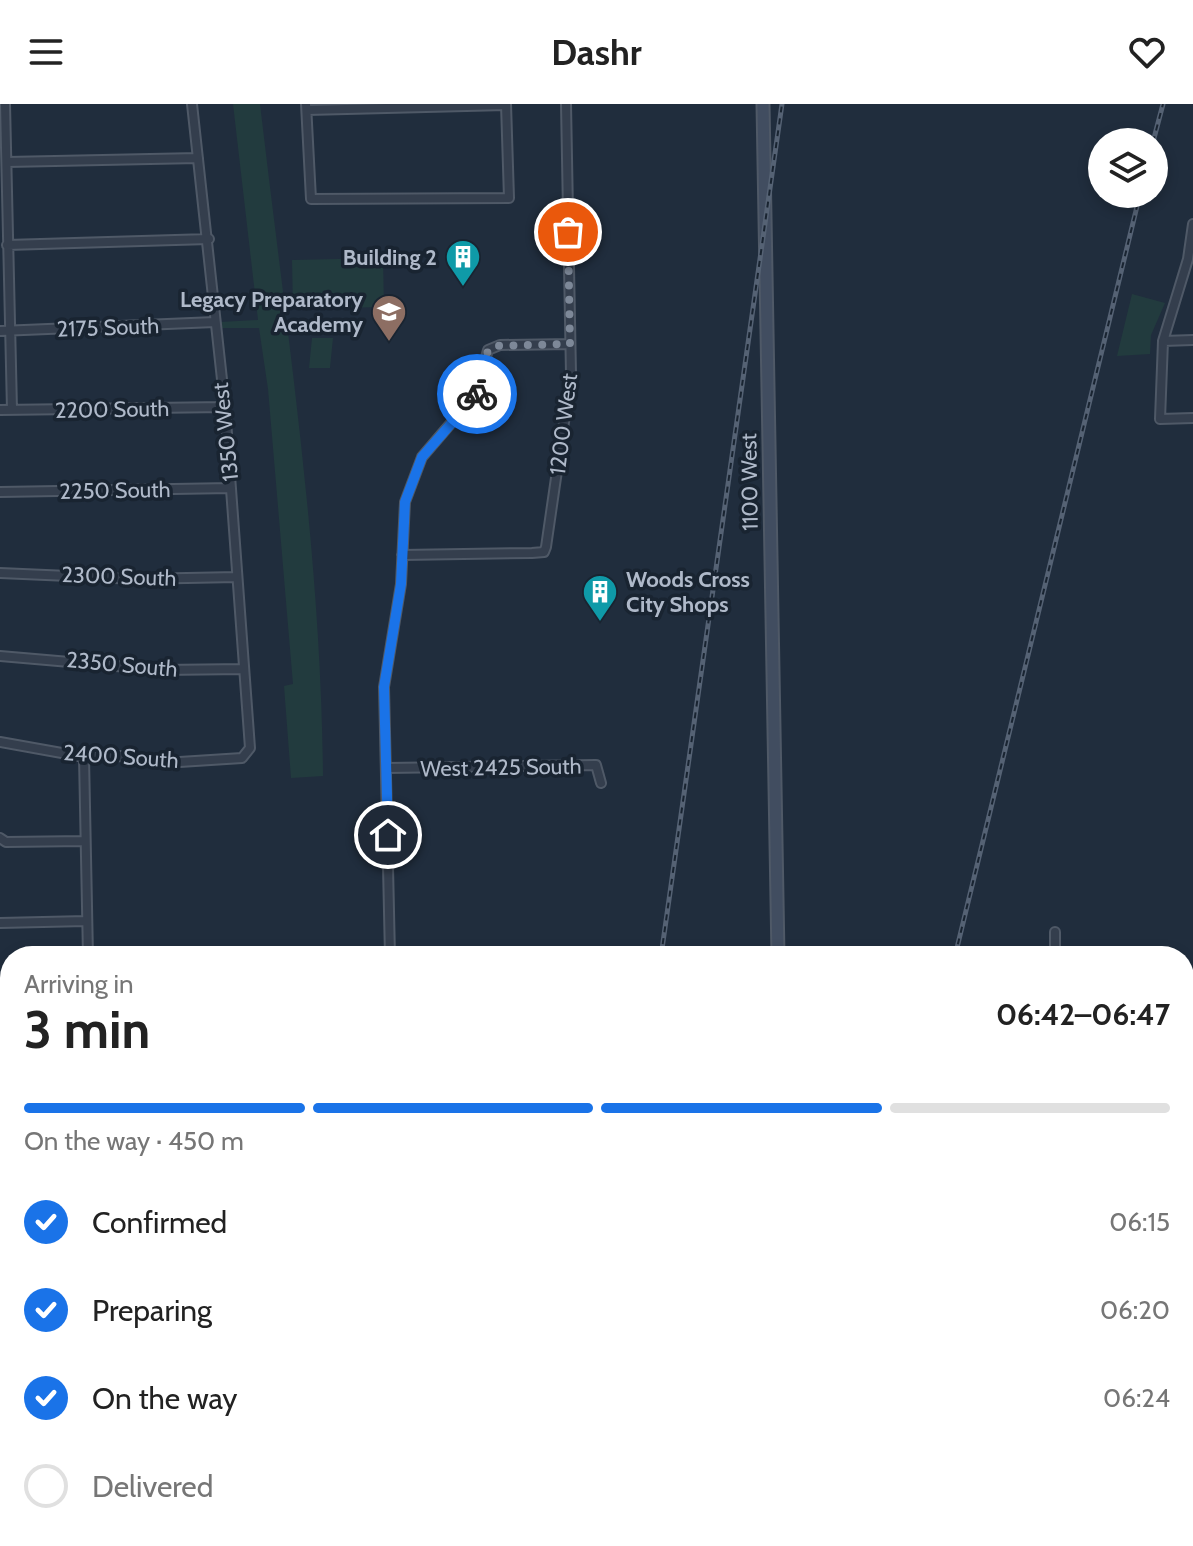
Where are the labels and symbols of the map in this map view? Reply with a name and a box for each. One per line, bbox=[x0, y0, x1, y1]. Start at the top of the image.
pin bbox=[534, 198, 602, 266]
building icon: Building 2 bbox=[444, 238, 482, 288]
place label: Building 2 bbox=[343, 244, 437, 271]
place label: Legacy Preparatory Academy bbox=[180, 286, 363, 338]
school or university icon: Legacy Preparatory Academy bbox=[370, 293, 408, 343]
street label: 2175 South bbox=[56, 312, 160, 343]
courier bbox=[437, 354, 517, 434]
street label: 1200 West bbox=[544, 371, 583, 476]
street label: 1350 West bbox=[207, 381, 244, 483]
street label: 2200 South bbox=[55, 395, 170, 424]
street label: 1100 West bbox=[735, 432, 764, 531]
street label: 2250 South bbox=[59, 476, 171, 505]
street label: 2300 South bbox=[61, 561, 177, 592]
place label: Woods Cross City Shops bbox=[626, 566, 750, 618]
building icon: Woods Cross City Shops bbox=[581, 573, 619, 623]
street label: 2350 South bbox=[65, 646, 179, 683]
street label: 2400 South bbox=[62, 739, 180, 774]
street label: West 2425 South bbox=[420, 753, 582, 782]
pin bbox=[354, 801, 422, 869]

